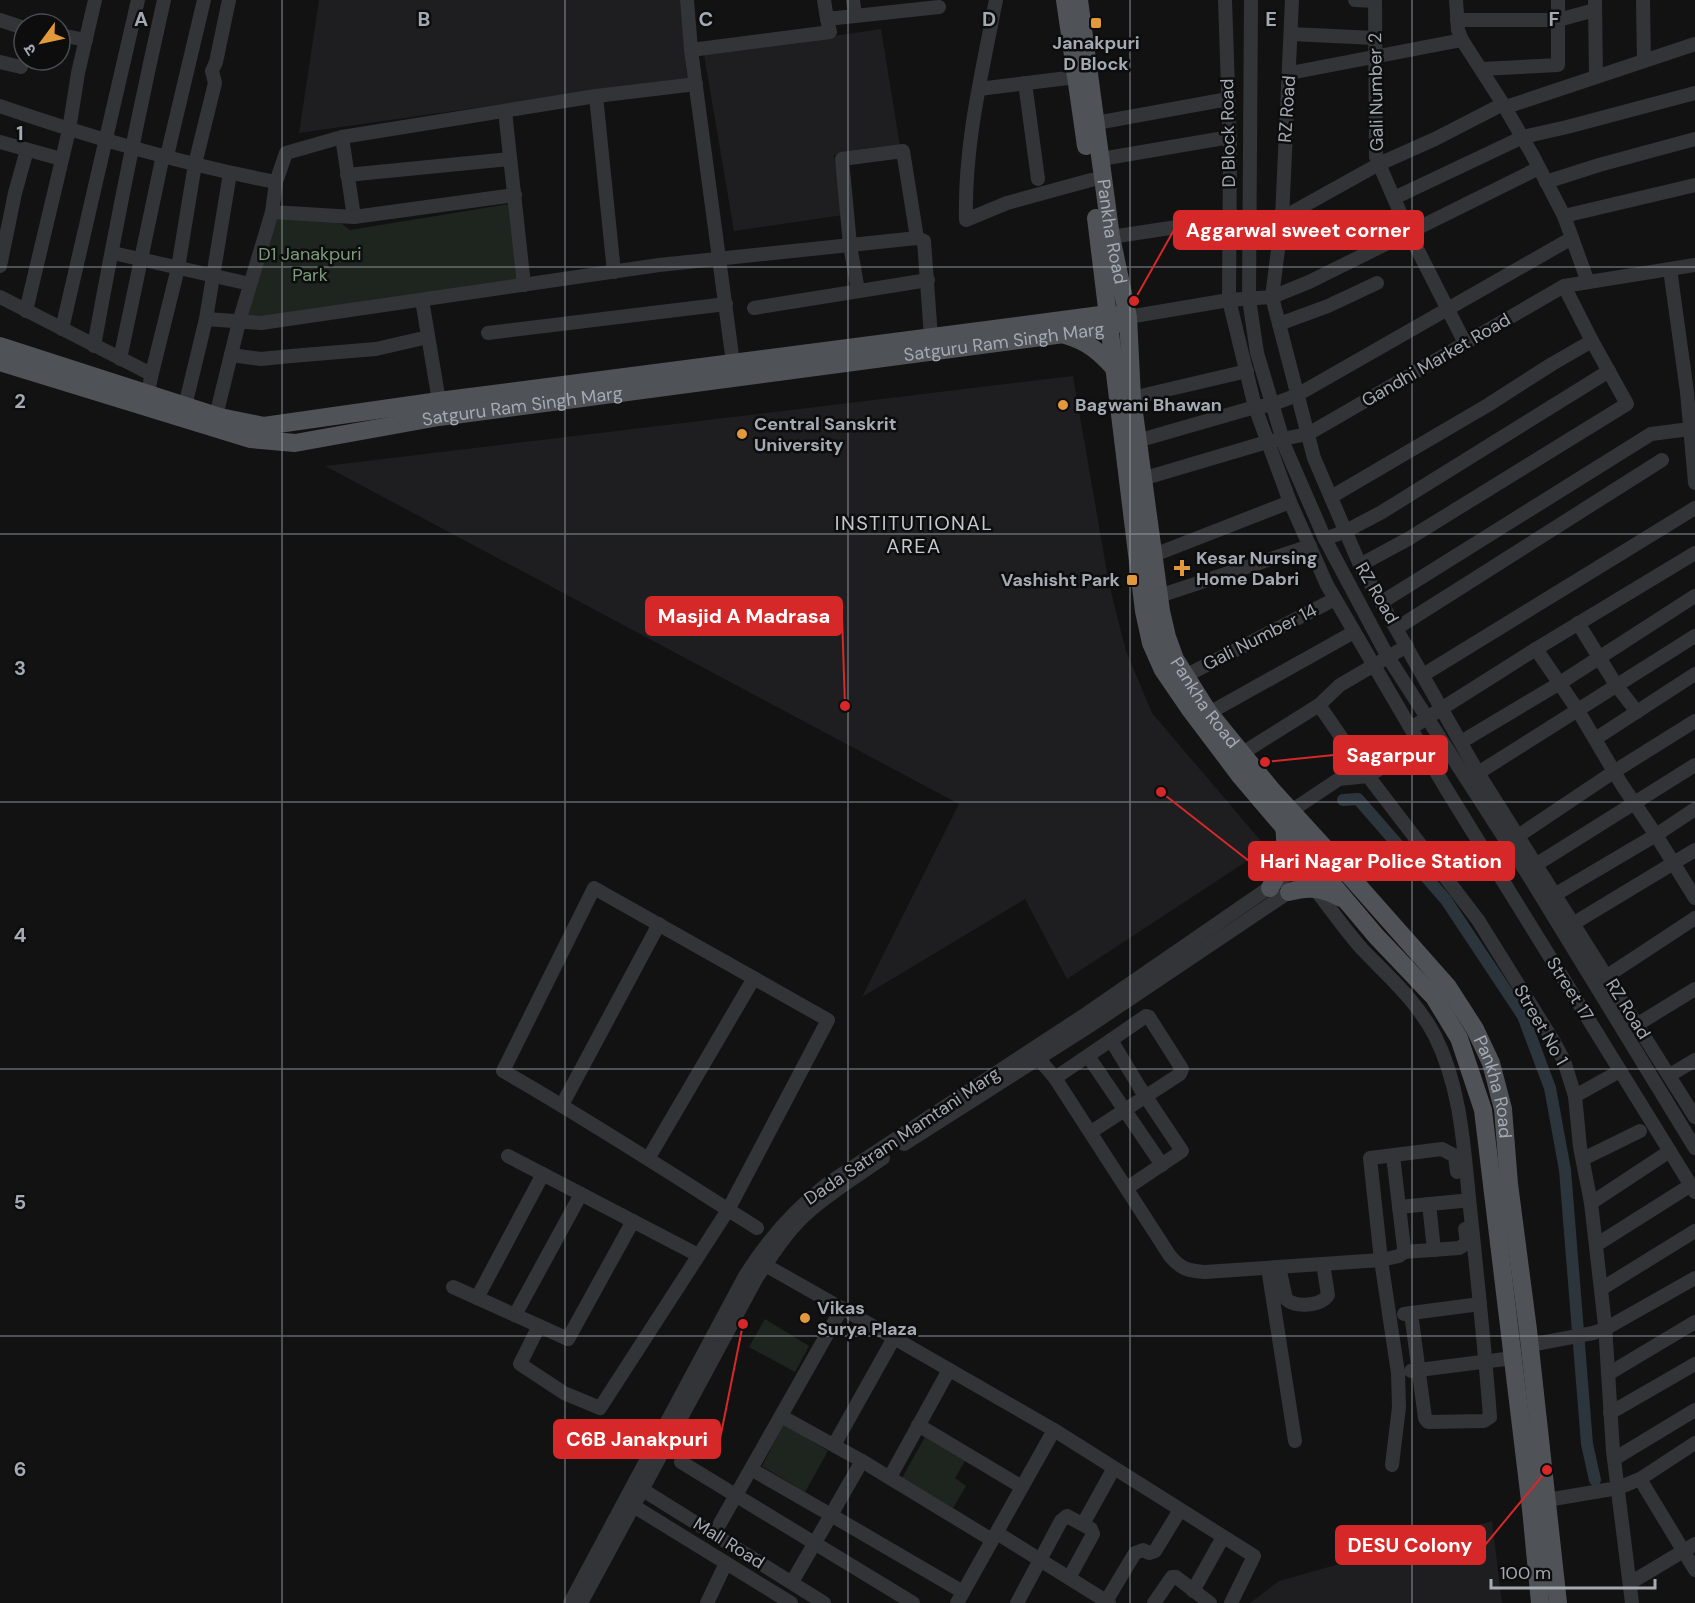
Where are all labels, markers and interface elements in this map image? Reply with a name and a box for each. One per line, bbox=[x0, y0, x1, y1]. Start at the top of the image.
text: A bbox=[134, 6, 148, 32]
text: B bbox=[418, 6, 430, 32]
text: C bbox=[699, 6, 713, 32]
text: D bbox=[982, 6, 996, 32]
text: E bbox=[1265, 6, 1277, 32]
text: F bbox=[1548, 6, 1560, 32]
north arrow bbox=[12, 12, 72, 72]
marker: Janakpuri D Block bbox=[1089, 16, 1103, 30]
place label: Janakpuri D Block bbox=[1052, 31, 1140, 76]
street label: Gali Number 2 bbox=[1363, 32, 1389, 152]
text: उ bbox=[18, 40, 41, 60]
street label: RZ Road bbox=[1273, 75, 1301, 143]
street label: D Block Road bbox=[1215, 78, 1241, 188]
text: 1 bbox=[16, 120, 24, 146]
street label: Pankha Road bbox=[1091, 178, 1133, 286]
callout: Aggarwal sweet corner bbox=[1174, 211, 1423, 249]
text: Aggarwal sweet corner bbox=[1186, 217, 1410, 243]
park label: D1 Janakpuri Park bbox=[258, 242, 362, 287]
street label: Gandhi Market Road bbox=[1357, 308, 1515, 412]
street label: Satguru Ram Singh Marg bbox=[902, 317, 1106, 367]
street label: Satguru Ram Singh Marg bbox=[420, 381, 624, 432]
text: 2 bbox=[14, 388, 26, 414]
place label: Bagwani Bhawan bbox=[1075, 393, 1222, 417]
marker: Bagwani Bhawan bbox=[1056, 398, 1070, 412]
place label: Central Sanskrit University bbox=[754, 412, 897, 457]
marker: Central Sanskrit University bbox=[735, 427, 749, 441]
district label: INSTITUTIONAL AREA bbox=[835, 510, 993, 559]
place label: Kesar Nursing Home Dabri bbox=[1196, 546, 1317, 591]
street label: RZ Road bbox=[1350, 558, 1404, 628]
marker: Kesar Nursing Home Dabri bbox=[1173, 559, 1191, 577]
place label: Vashisht Park bbox=[1001, 568, 1121, 592]
marker: Vashisht Park bbox=[1125, 573, 1139, 587]
callout: Masjid A Madrasa bbox=[646, 597, 842, 635]
street label: Gali Number 14 bbox=[1199, 598, 1321, 676]
text: Masjid A Madrasa bbox=[658, 603, 830, 629]
street label: Pankha Road bbox=[1165, 652, 1245, 753]
text: 3 bbox=[14, 655, 26, 681]
callout: Sagarpur bbox=[1334, 736, 1447, 774]
text: Sagarpur bbox=[1346, 742, 1436, 768]
callout: Hari Nagar Police Station bbox=[1249, 842, 1514, 880]
text: Hari Nagar Police Station bbox=[1260, 848, 1502, 874]
text: 4 bbox=[14, 922, 27, 948]
street label: Street 17 bbox=[1541, 953, 1599, 1025]
street label: RZ Road bbox=[1600, 974, 1656, 1044]
street label: Street No 1 bbox=[1508, 980, 1574, 1070]
street label: Pankha Road bbox=[1468, 1032, 1517, 1139]
street label: Dada Satram Mamtani Marg bbox=[800, 1061, 1004, 1211]
text: 5 bbox=[14, 1189, 26, 1215]
place label: Vikas Surya Plaza bbox=[817, 1296, 917, 1341]
marker: Vikas Surya Plaza bbox=[798, 1311, 812, 1325]
callout: C6B Janakpuri bbox=[554, 1420, 720, 1458]
text: C6B Janakpuri bbox=[566, 1426, 708, 1452]
text: 6 bbox=[14, 1456, 26, 1482]
street label: Mall Road bbox=[689, 1512, 769, 1574]
callout: DESU Colony bbox=[1336, 1526, 1485, 1564]
text: DESU Colony bbox=[1348, 1532, 1472, 1558]
scale bar bbox=[1491, 1552, 1654, 1590]
text: 100 m bbox=[1500, 1561, 1551, 1585]

